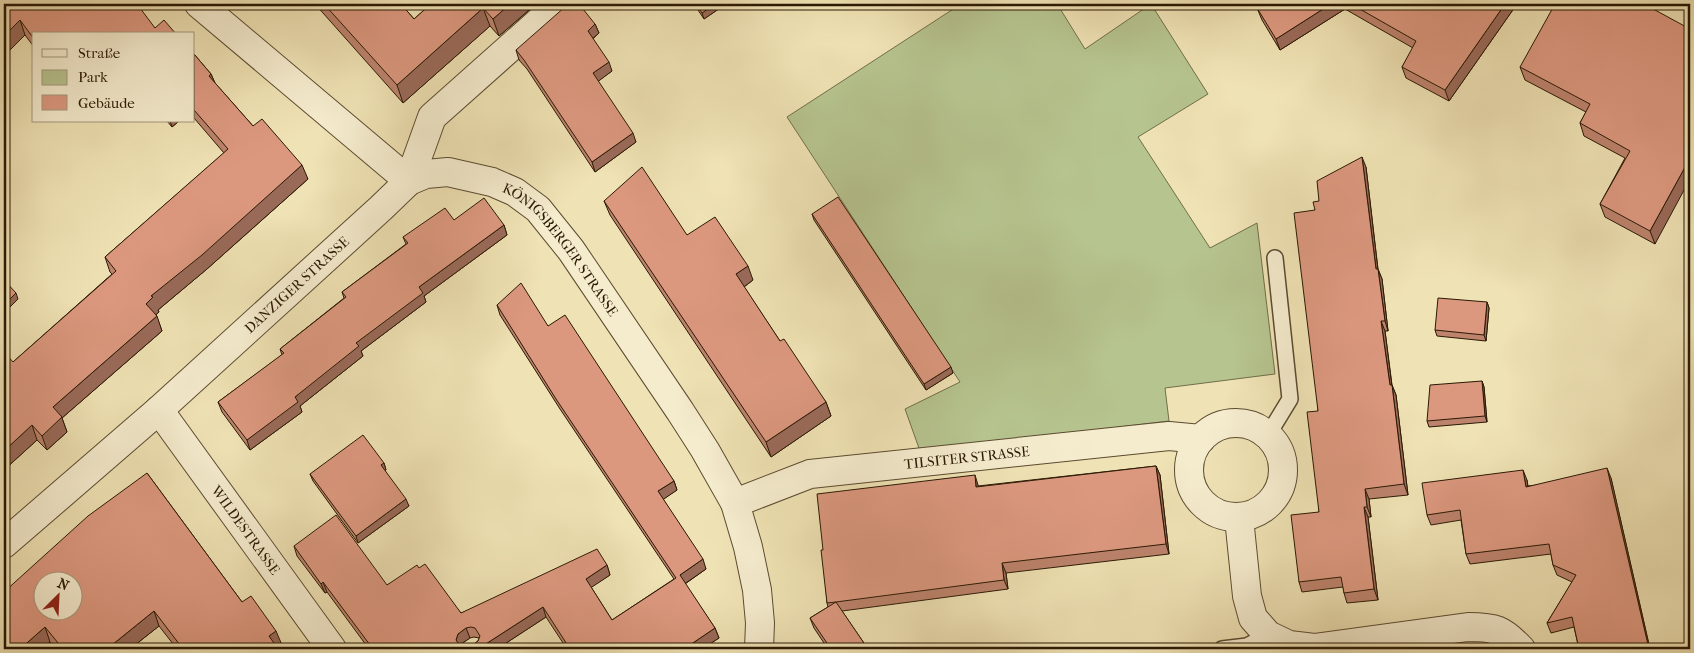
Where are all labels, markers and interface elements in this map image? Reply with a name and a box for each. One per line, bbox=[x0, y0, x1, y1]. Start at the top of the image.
legend bbox=[32, 32, 195, 122]
text: Straße bbox=[78, 44, 121, 62]
text: Park bbox=[78, 68, 108, 86]
text: Gebäude bbox=[78, 94, 135, 112]
street label: KÖNIGSBERGER STRASSE bbox=[500, 180, 622, 320]
street label: DANZIGER STRASSE bbox=[241, 233, 353, 337]
street label: TILSITER STRASSE bbox=[903, 443, 1031, 473]
street label: WILDESTRASSE bbox=[207, 482, 283, 578]
north arrow bbox=[32, 570, 82, 620]
text: N bbox=[55, 575, 72, 595]

